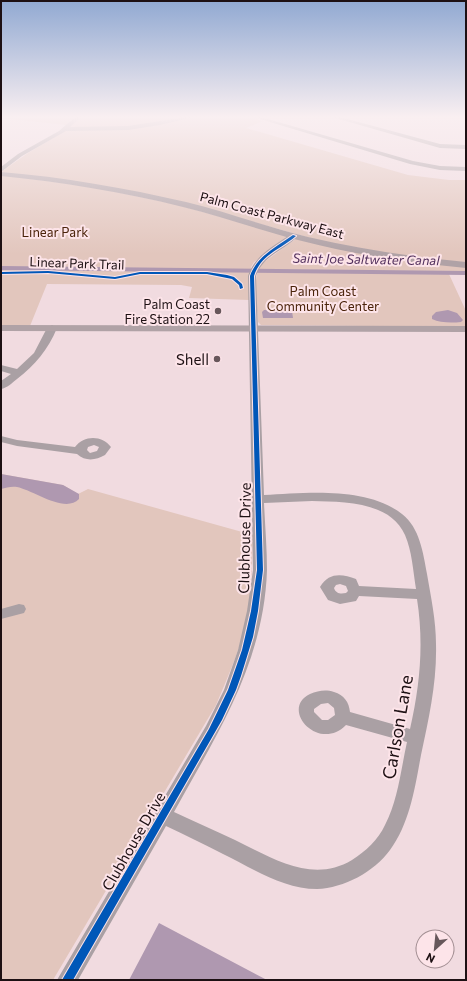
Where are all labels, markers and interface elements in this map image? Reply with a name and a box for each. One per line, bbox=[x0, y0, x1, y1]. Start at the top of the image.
street label: Palm Coast Parkway East bbox=[198, 188, 346, 242]
park label: Linear Park bbox=[22, 224, 88, 240]
water label: Saint Joe Saltwater Canal bbox=[292, 250, 440, 268]
street label: Linear Park Trail bbox=[29, 253, 125, 273]
park label: Palm Coast Community Center bbox=[267, 283, 379, 314]
place label: Palm Coast Fire Station 22 bbox=[124, 296, 210, 327]
marker: Palm Coast Fire Station 22 bbox=[213, 306, 223, 316]
place label: Shell bbox=[176, 350, 209, 368]
marker: Shell bbox=[212, 354, 222, 364]
street label: Clubhouse Drive bbox=[234, 482, 254, 594]
street label: Carlson Lane bbox=[377, 673, 417, 781]
street label: Clubhouse Drive bbox=[97, 788, 169, 894]
north arrow bbox=[415, 929, 455, 969]
text: N bbox=[424, 951, 437, 966]

